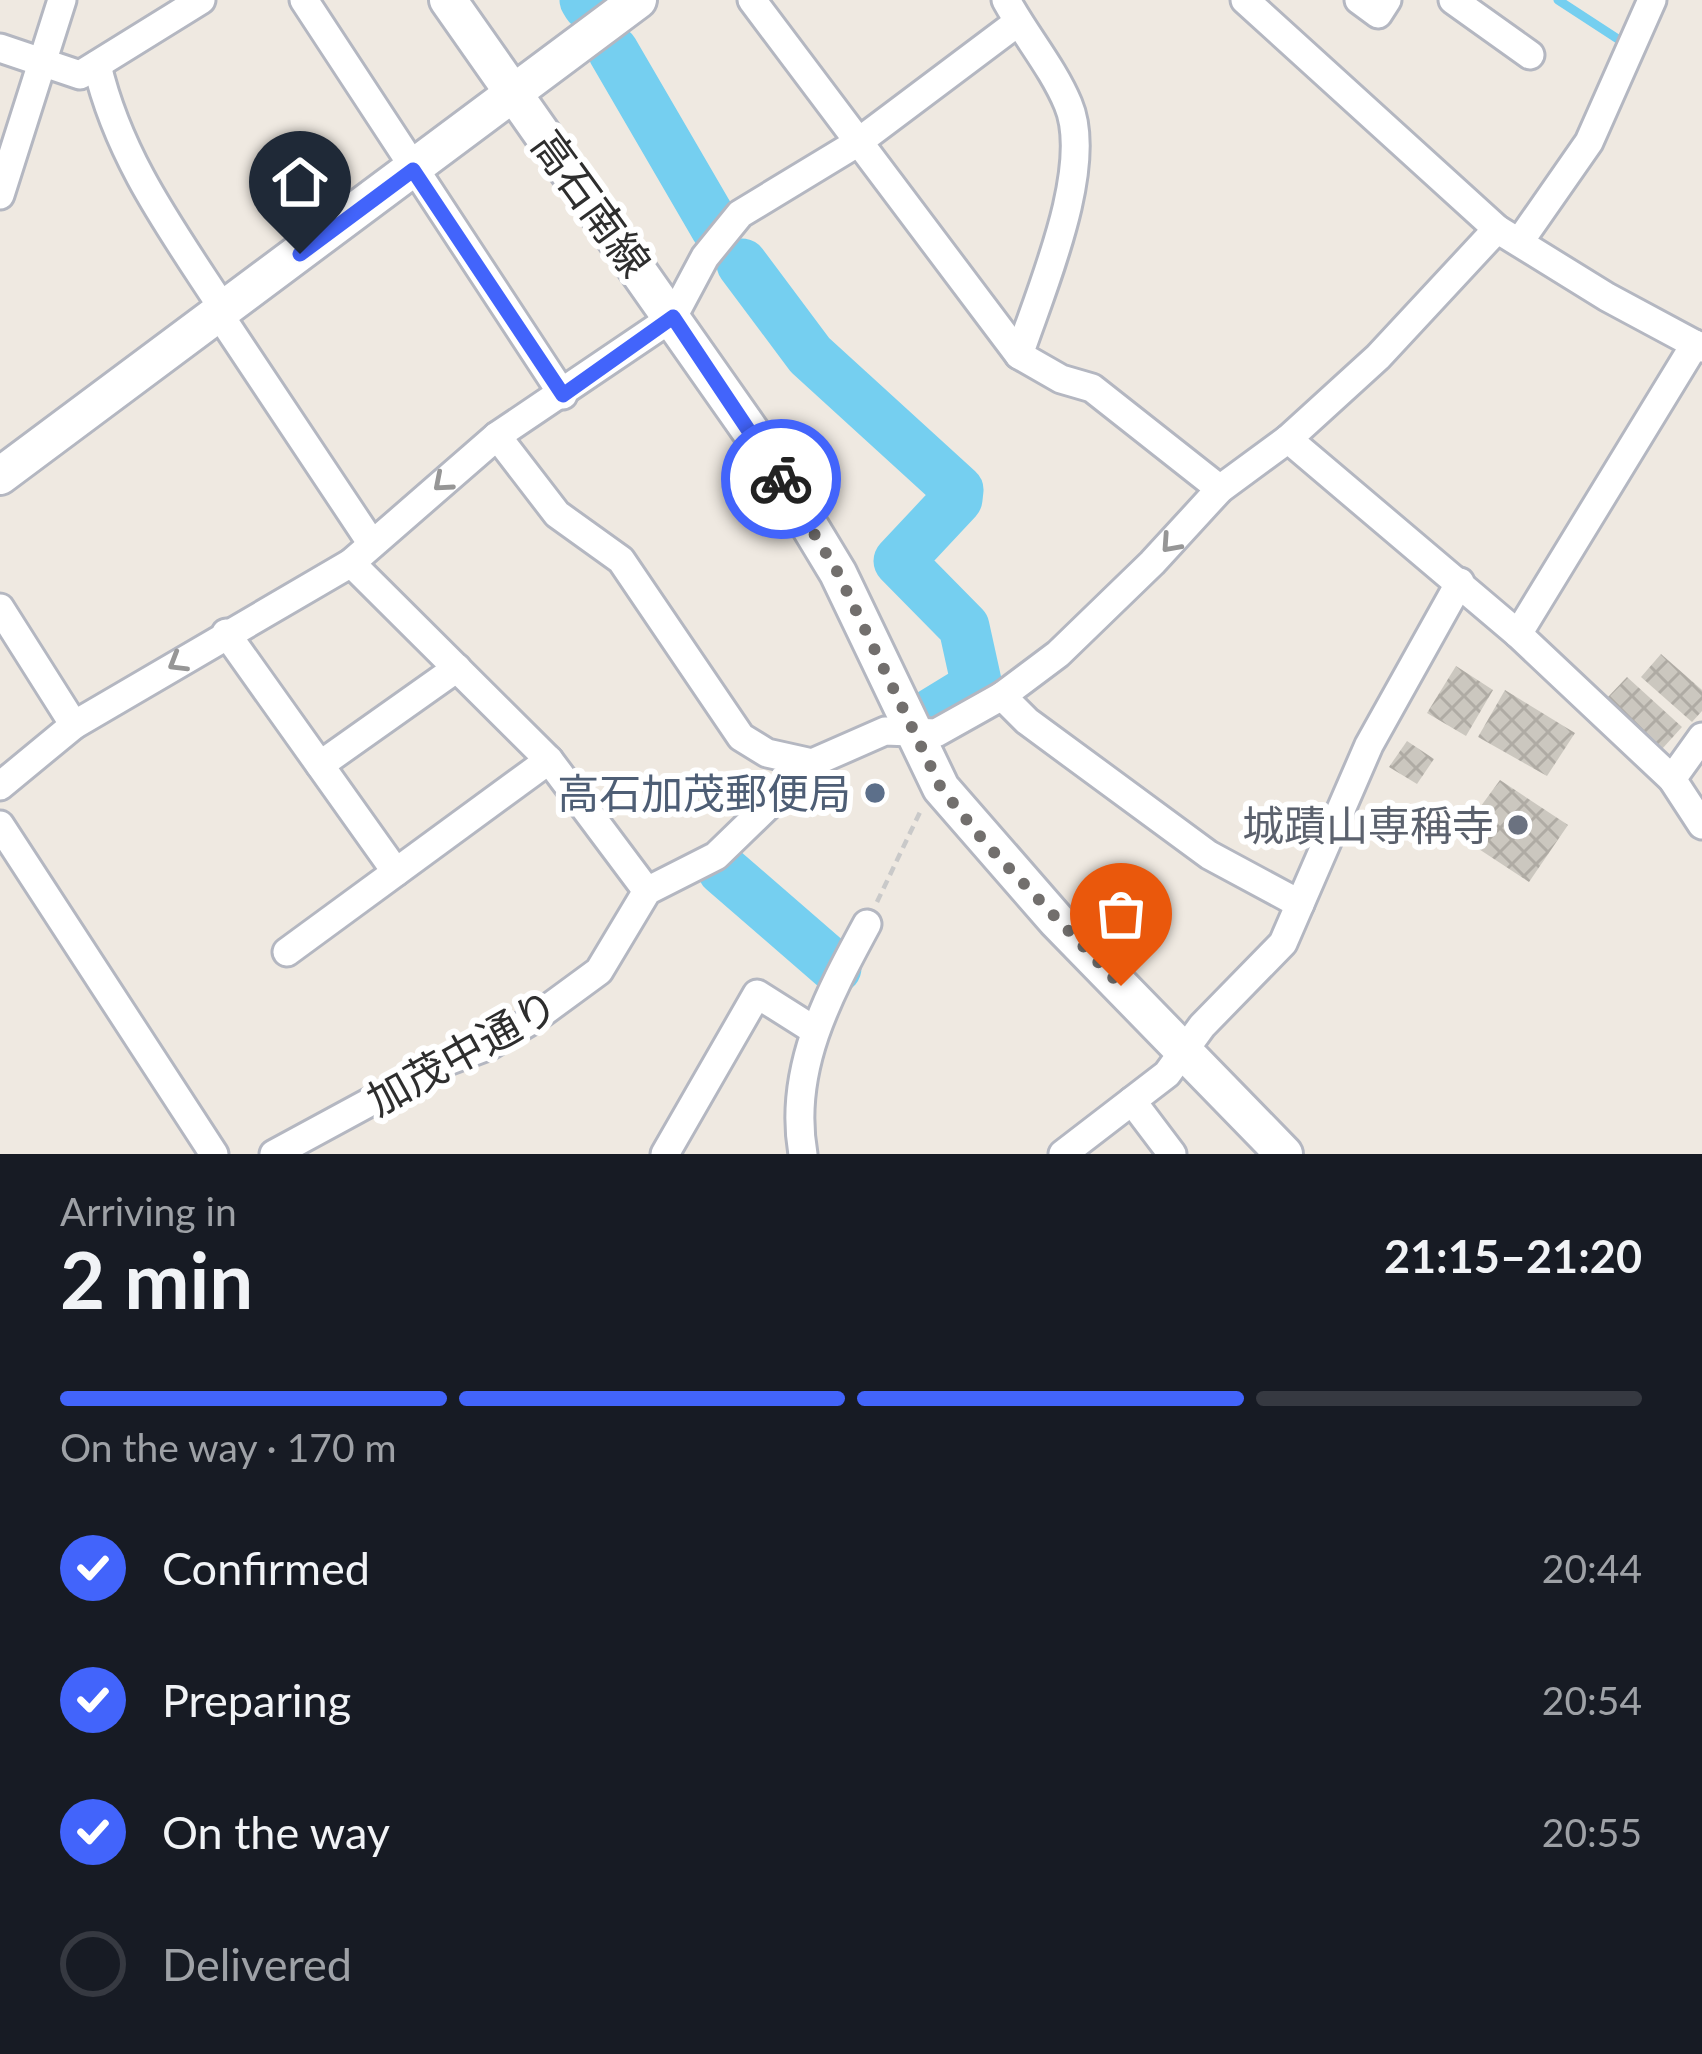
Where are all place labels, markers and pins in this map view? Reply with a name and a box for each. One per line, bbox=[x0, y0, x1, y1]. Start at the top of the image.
pin bbox=[249, 131, 351, 254]
place label: 高石加茂郵便局 bbox=[557, 768, 851, 818]
marker: 高石加茂郵便局 bbox=[862, 780, 888, 806]
place label: 城蹟山専稱寺 bbox=[1242, 800, 1494, 850]
marker: 城蹟山専稱寺 bbox=[1505, 812, 1531, 838]
pin bbox=[1070, 863, 1172, 986]

